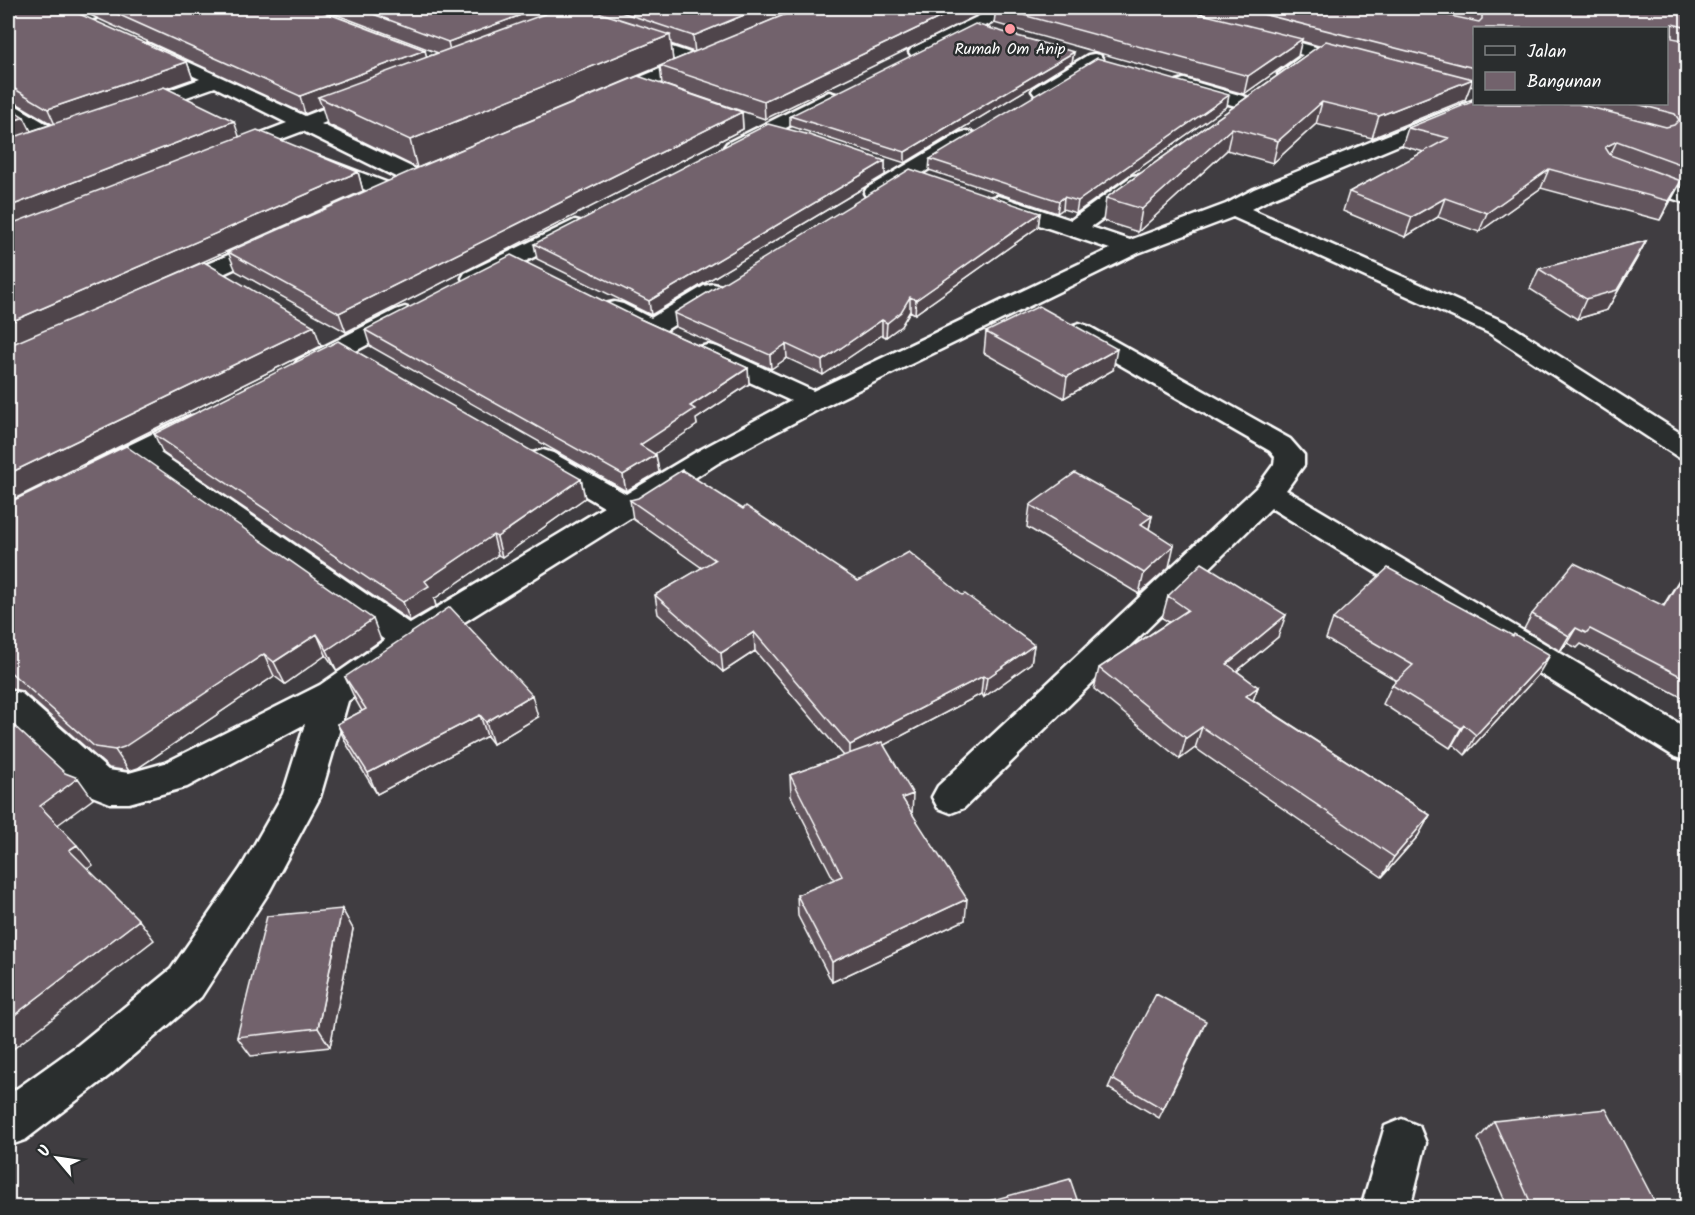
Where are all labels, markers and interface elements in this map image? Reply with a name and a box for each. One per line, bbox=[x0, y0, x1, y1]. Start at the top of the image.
marker: Rumah Om Anip bbox=[1003, 22, 1017, 36]
legend bbox=[1473, 27, 1668, 105]
place label: Rumah Om Anip bbox=[955, 37, 1066, 62]
text: Jalan bbox=[1527, 38, 1566, 67]
text: Bangunan bbox=[1527, 68, 1601, 97]
north arrow bbox=[27, 1128, 87, 1188]
text: U bbox=[32, 1141, 59, 1162]

